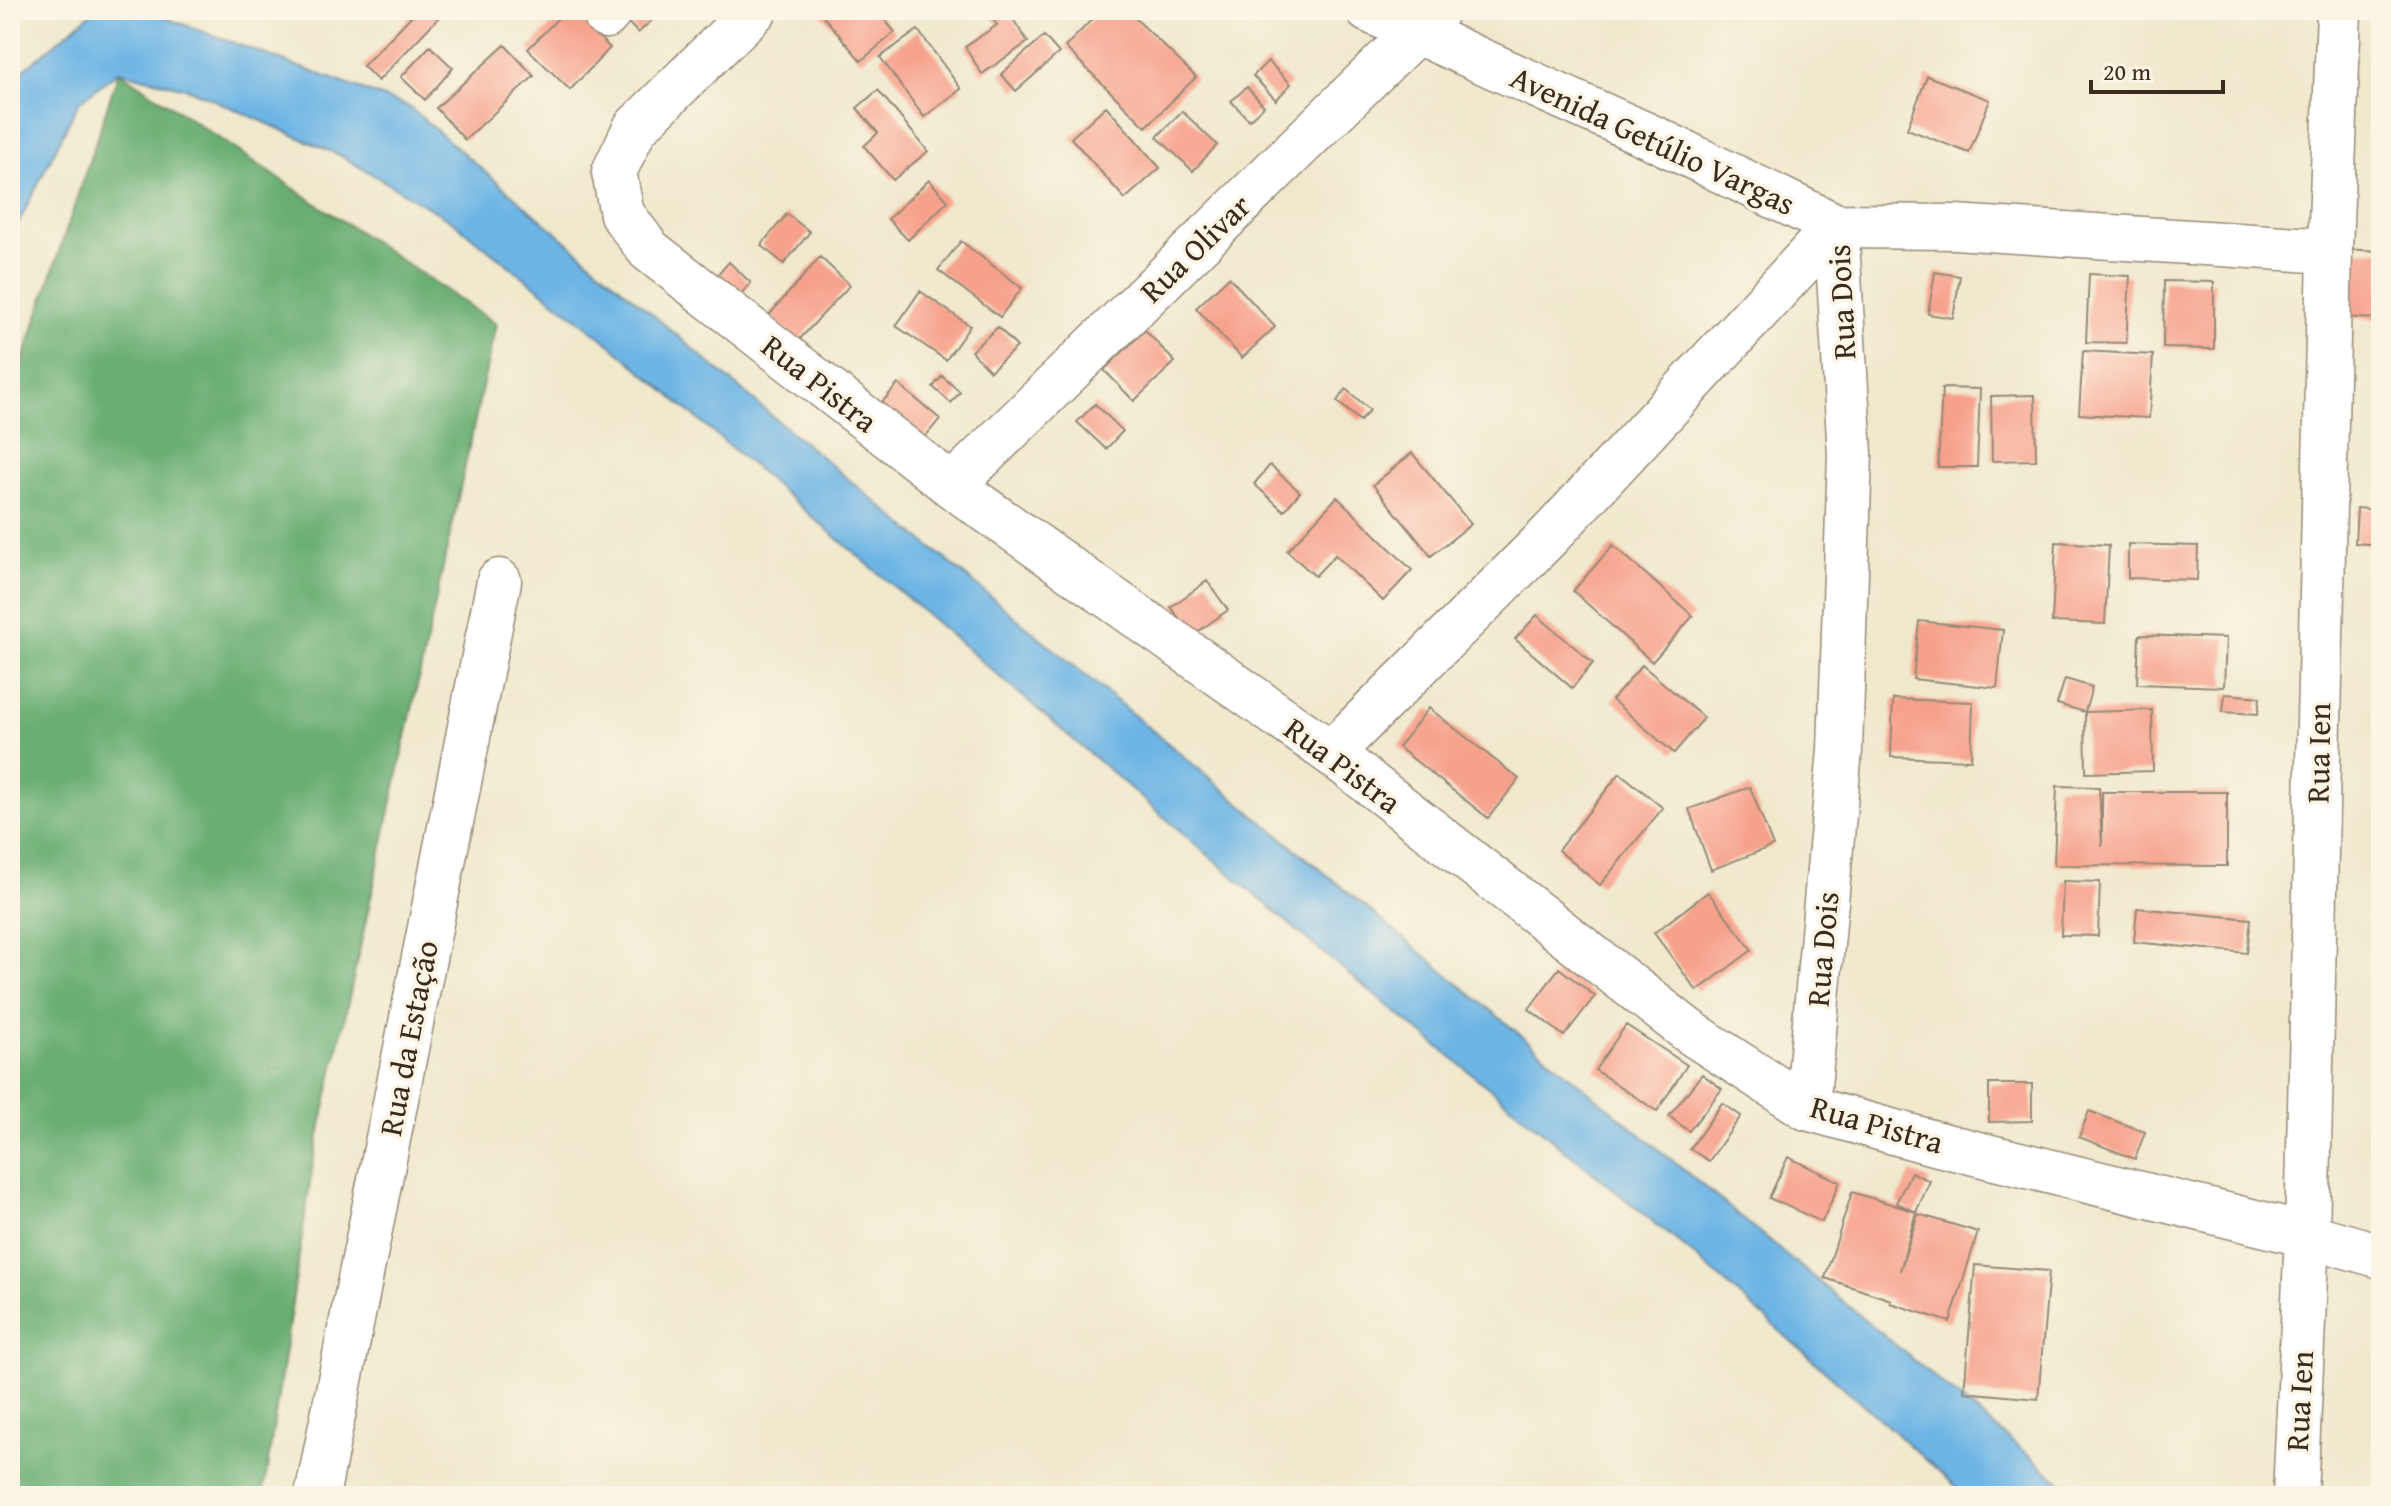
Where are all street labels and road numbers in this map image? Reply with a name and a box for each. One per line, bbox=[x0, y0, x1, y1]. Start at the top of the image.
street label: Avenida Getúlio Vargas bbox=[1503, 53, 1803, 227]
street label: Rua Olivar bbox=[1129, 183, 1261, 313]
street label: Rua Dois bbox=[1815, 243, 1867, 361]
street label: Rua Pistra bbox=[752, 323, 888, 443]
street label: Rua Ien bbox=[2294, 702, 2342, 804]
street label: Rua Pistra bbox=[1275, 705, 1411, 825]
street label: Rua Dois bbox=[1794, 889, 1850, 1009]
street label: Rua da Estação bbox=[366, 936, 450, 1140]
street label: Rua Pistra bbox=[1805, 1083, 1949, 1165]
street label: Rua Ien bbox=[2273, 1349, 2325, 1453]

